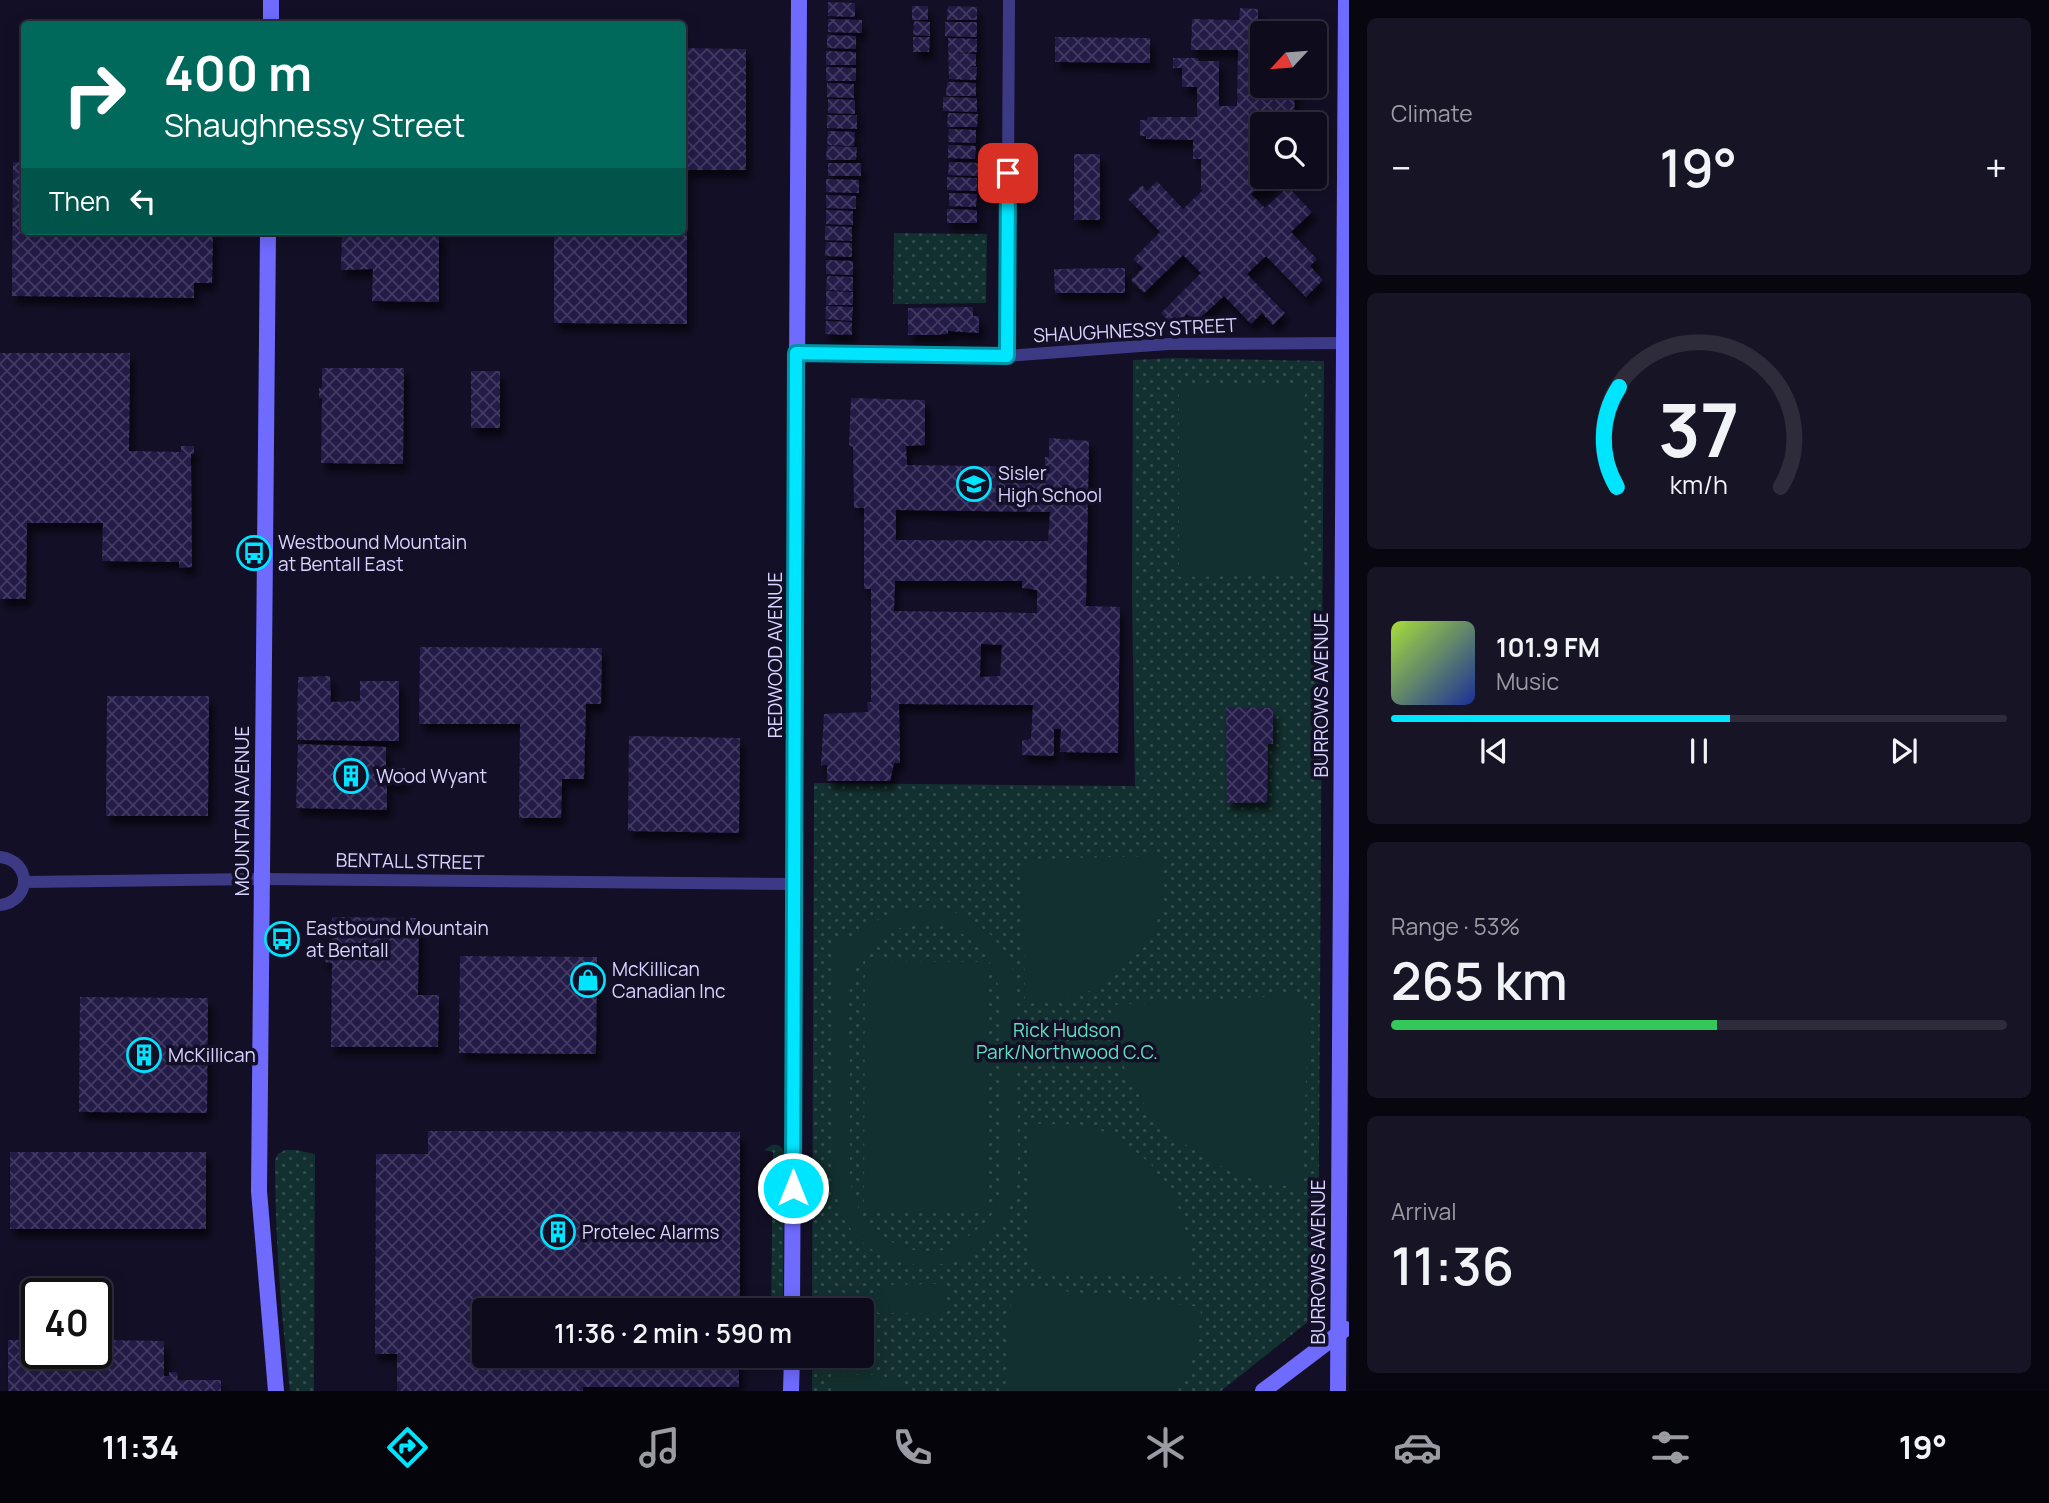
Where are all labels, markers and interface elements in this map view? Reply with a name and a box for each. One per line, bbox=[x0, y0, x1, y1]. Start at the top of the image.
north arrow bbox=[1250, 21, 1326, 98]
map controls bbox=[1250, 21, 1327, 189]
text: 400 m bbox=[164, 39, 312, 106]
icon: right bbox=[49, 49, 140, 140]
text: Climate bbox=[1391, 97, 1473, 129]
text: Shaughnessy Street bbox=[164, 103, 465, 147]
button: search bbox=[1250, 112, 1327, 189]
text: 19° bbox=[1659, 132, 1737, 203]
text: − bbox=[1391, 141, 1412, 193]
text: + bbox=[1985, 141, 2007, 193]
pin bbox=[978, 143, 1038, 203]
icon: arrive bbox=[989, 154, 1027, 192]
icon: left bbox=[124, 182, 162, 220]
text: Then bbox=[49, 183, 110, 219]
street label: SHAUGHNESSY STREET bbox=[1032, 312, 1238, 348]
text: 37 bbox=[1658, 379, 1740, 479]
place label: Sisler High School bbox=[998, 460, 1102, 508]
school or university icon: Sisler High School bbox=[955, 465, 993, 503]
text: km/h bbox=[1670, 467, 1728, 502]
place label: Westbound Mountain at Bentall East bbox=[278, 529, 467, 577]
bus stop icon: Westbound Mountain at Bentall East bbox=[235, 534, 273, 572]
street label: REDWOOD AVENUE bbox=[762, 572, 788, 738]
street label: BURROWS AVENUE bbox=[1308, 612, 1334, 778]
text: 101.9 FM bbox=[1496, 629, 1600, 665]
text: Music bbox=[1496, 665, 1559, 697]
street label: MOUNTAIN AVENUE bbox=[229, 726, 255, 896]
icon: previous bbox=[1475, 732, 1513, 770]
icon: pause bbox=[1680, 732, 1718, 770]
icon: next bbox=[1885, 732, 1923, 770]
building icon: Wood Wyant bbox=[332, 757, 370, 795]
place label: Wood Wyant bbox=[376, 763, 487, 789]
street label: BENTALL STREET bbox=[335, 847, 485, 875]
text: Range · 53% bbox=[1391, 910, 1520, 942]
place label: Eastbound Mountain at Bentall bbox=[306, 915, 489, 963]
bus stop icon: Eastbound Mountain at Bentall bbox=[263, 920, 301, 958]
text: 265 km bbox=[1391, 945, 1568, 1016]
place label: McKillican Canadian Inc bbox=[612, 956, 726, 1004]
shop icon: McKillican Canadian Inc bbox=[569, 961, 607, 999]
park label: Rick Hudson Park/Northwood C.C. bbox=[976, 1017, 1158, 1065]
building icon: McKillican bbox=[125, 1036, 163, 1074]
place label: McKillican bbox=[168, 1042, 256, 1068]
position arrow bbox=[756, 1151, 830, 1225]
street label: BURROWS AVENUE bbox=[1305, 1179, 1331, 1345]
text: Arrival bbox=[1391, 1195, 1457, 1227]
building icon: Protelec Alarms bbox=[539, 1213, 577, 1251]
place label: Protelec Alarms bbox=[582, 1219, 720, 1245]
text: 11:36 bbox=[1391, 1230, 1514, 1301]
speed limit sign: 40 bbox=[21, 1278, 112, 1369]
text: 11:36 · 2 min · 590 m bbox=[554, 1315, 792, 1351]
icon: directions bbox=[383, 1423, 432, 1472]
icon: music bbox=[635, 1423, 684, 1472]
icon: phone bbox=[888, 1423, 937, 1472]
icon: climate bbox=[1141, 1423, 1190, 1472]
icon: car bbox=[1393, 1423, 1442, 1472]
icon: filters bbox=[1646, 1423, 1695, 1472]
text: 11:34 bbox=[102, 1425, 179, 1469]
text: 19° bbox=[1899, 1425, 1947, 1469]

